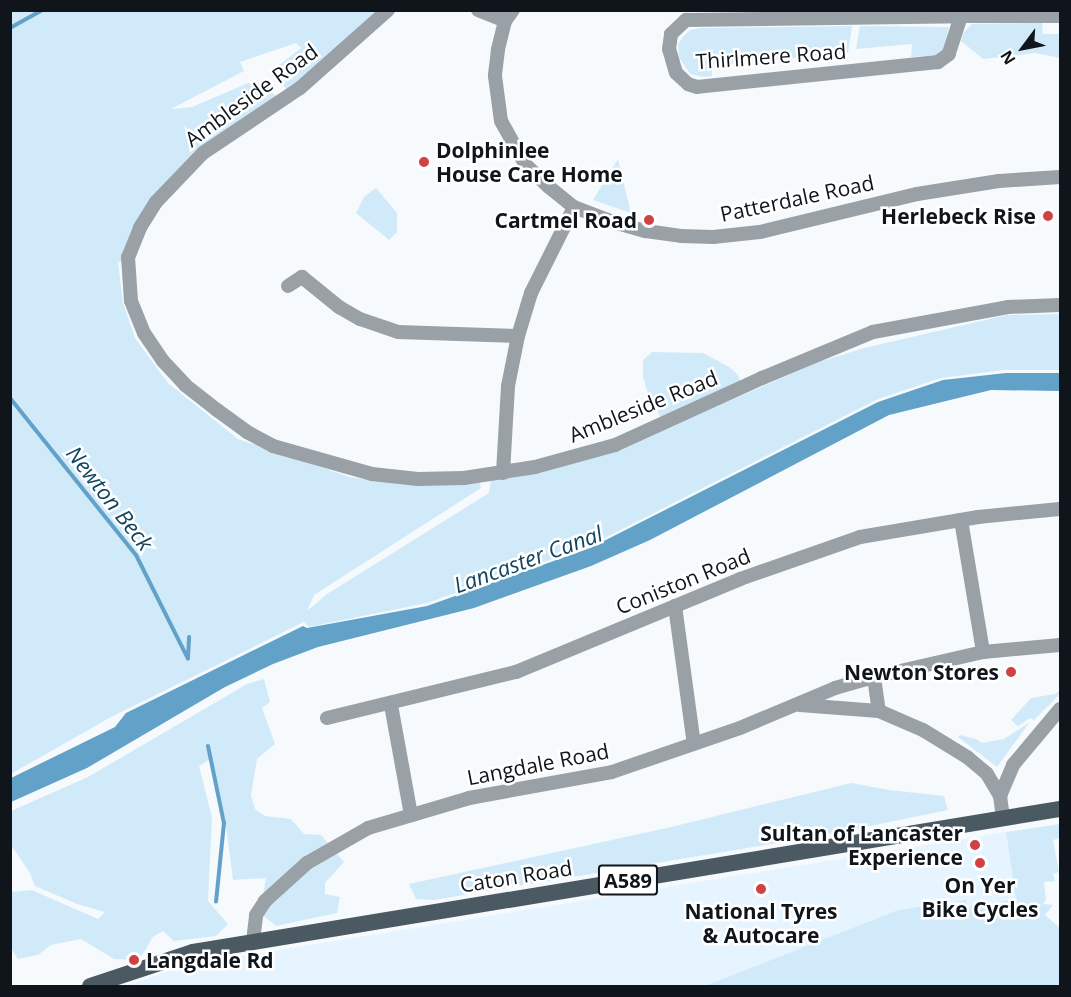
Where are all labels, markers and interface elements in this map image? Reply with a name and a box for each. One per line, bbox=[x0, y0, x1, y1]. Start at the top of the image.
north arrow bbox=[993, 18, 1053, 78]
street label: Ambleside Road bbox=[180, 38, 322, 152]
street label: Thirlmere Road bbox=[695, 38, 847, 74]
text: N bbox=[995, 46, 1021, 69]
place label: Dolphinlee House Care Home bbox=[436, 137, 623, 187]
marker: Dolphinlee House Care Home bbox=[417, 155, 431, 169]
street label: Patterdale Road bbox=[718, 169, 876, 227]
place label: Herlebeck Rise bbox=[881, 203, 1036, 229]
place label: Cartmel Road bbox=[495, 207, 637, 233]
marker: Herlebeck Rise bbox=[1041, 209, 1055, 223]
marker: Cartmel Road bbox=[642, 213, 656, 227]
street label: Ambleside Road bbox=[565, 365, 721, 447]
water label: Newton Beck bbox=[61, 441, 159, 555]
water label: Lancaster Canal bbox=[450, 520, 606, 598]
street label: Coniston Road bbox=[612, 543, 754, 619]
place label: Newton Stores bbox=[844, 659, 999, 685]
marker: Newton Stores bbox=[1004, 665, 1018, 679]
street label: Langdale Road bbox=[465, 738, 611, 790]
place label: Sultan of Lancaster Experience bbox=[760, 820, 963, 870]
marker: Sultan of Lancaster Experience bbox=[968, 838, 982, 852]
street label: Caton Road bbox=[458, 855, 574, 897]
marker: On Yer Bike Cycles bbox=[973, 856, 987, 870]
road number: A589 bbox=[596, 863, 660, 897]
place label: On Yer Bike Cycles bbox=[922, 872, 1038, 922]
marker: National Tyres & Autocare bbox=[754, 882, 768, 896]
place label: National Tyres & Autocare bbox=[684, 898, 838, 948]
place label: Langdale Rd bbox=[146, 947, 274, 973]
marker: Langdale Rd bbox=[127, 953, 141, 967]

